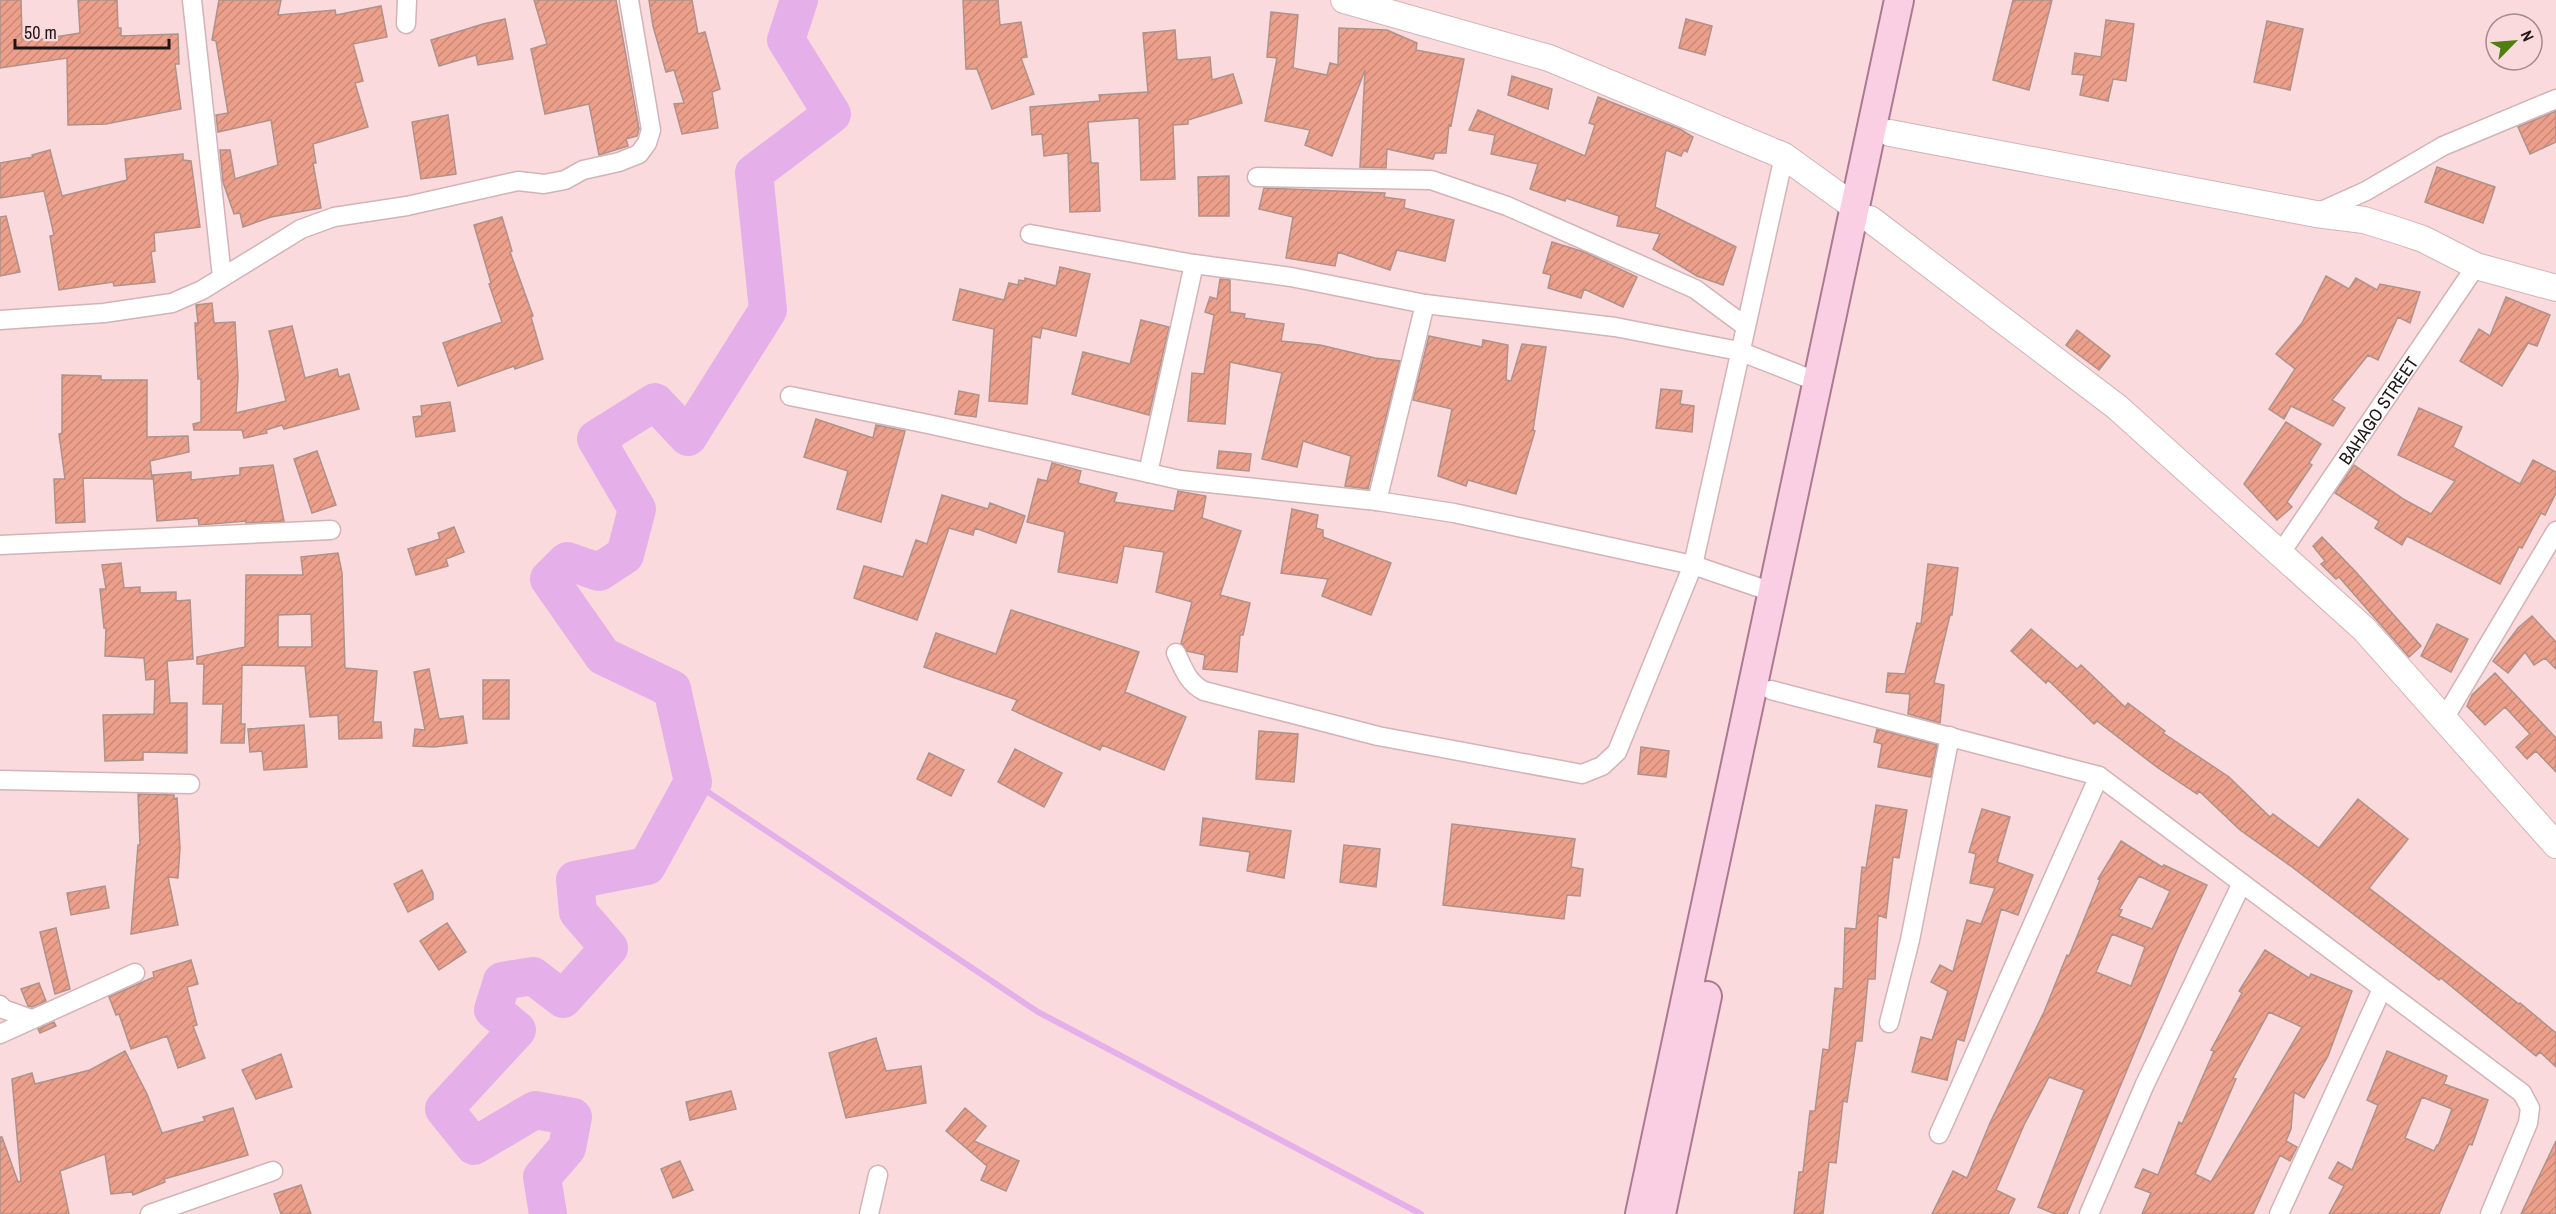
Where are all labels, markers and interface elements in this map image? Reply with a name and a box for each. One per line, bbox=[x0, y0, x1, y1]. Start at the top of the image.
scale bar bbox=[15, 12, 170, 50]
north arrow bbox=[2484, 12, 2544, 72]
text: 50 m bbox=[24, 20, 57, 45]
text: N bbox=[2516, 27, 2540, 45]
street label: BAHAGO STREET bbox=[2332, 351, 2424, 469]

